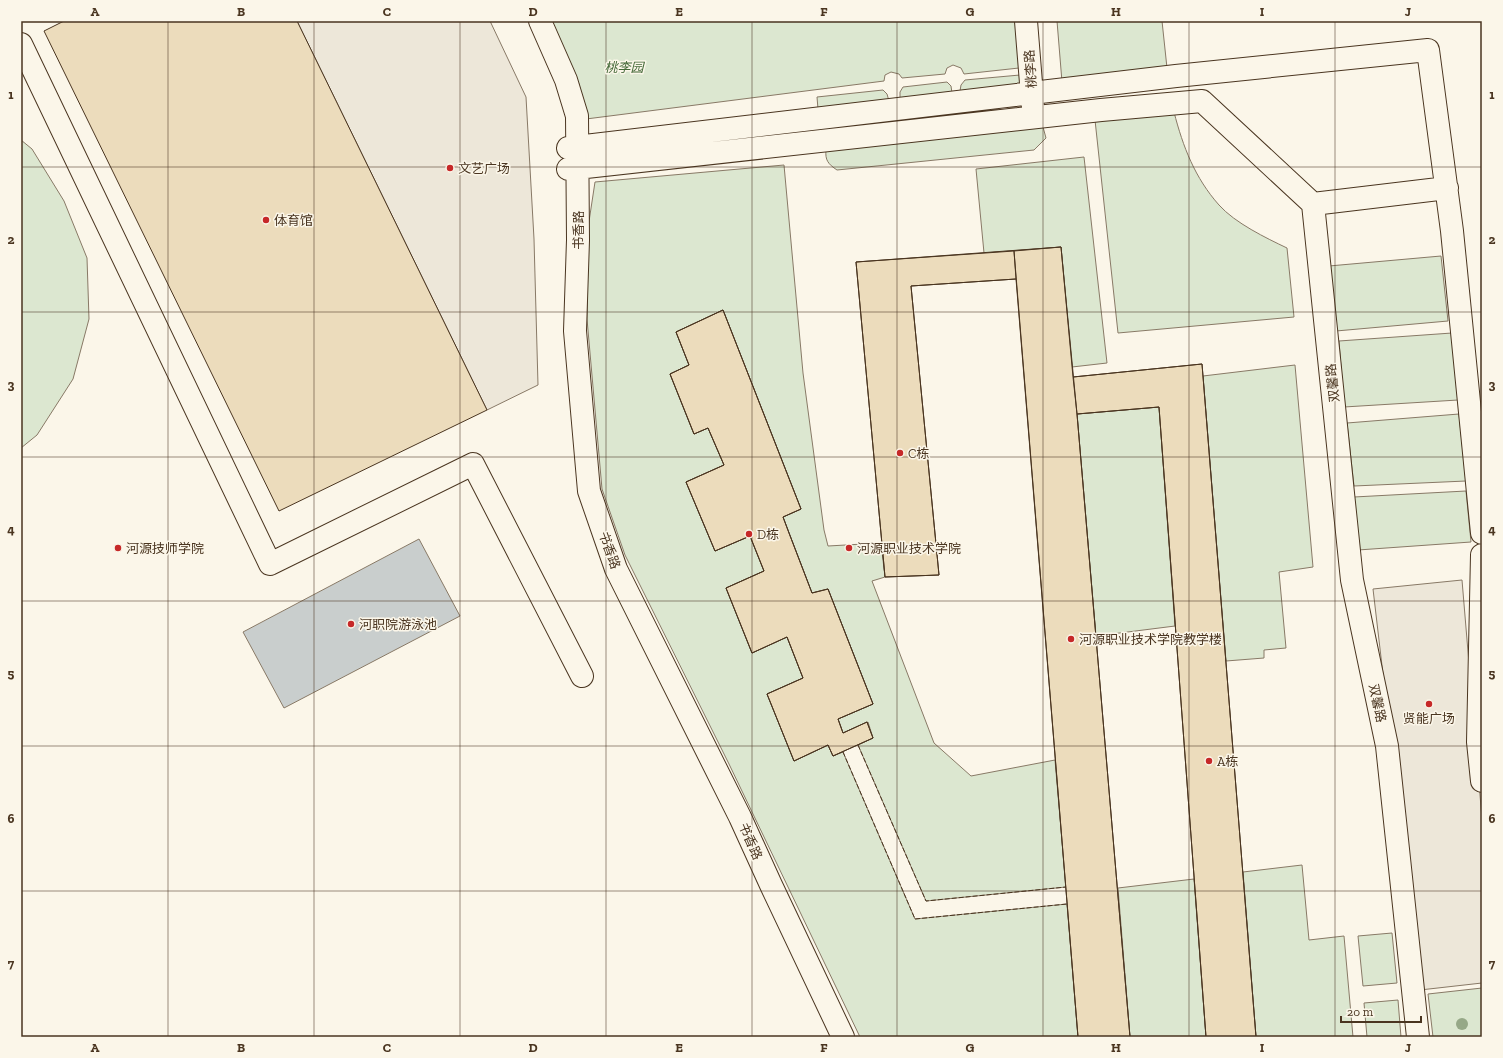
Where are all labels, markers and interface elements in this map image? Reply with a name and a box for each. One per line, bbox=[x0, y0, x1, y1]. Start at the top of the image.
text: A bbox=[91, 4, 100, 19]
text: B bbox=[237, 4, 245, 19]
text: C bbox=[383, 4, 391, 19]
text: D bbox=[528, 4, 538, 19]
text: E bbox=[675, 4, 683, 19]
text: F bbox=[820, 4, 828, 19]
text: G bbox=[966, 4, 975, 19]
text: H bbox=[1111, 4, 1121, 19]
text: I bbox=[1260, 4, 1265, 19]
text: J bbox=[1405, 4, 1411, 19]
street label: 桃李路 bbox=[1022, 49, 1039, 89]
park label: 桃李园 bbox=[604, 60, 645, 75]
text: 1 bbox=[8, 87, 14, 102]
text: 1 bbox=[1489, 87, 1495, 102]
place label: 文艺广场 bbox=[458, 161, 510, 176]
marker: 文艺广场 bbox=[445, 163, 455, 173]
street label: 书香路 bbox=[571, 210, 586, 250]
place label: 体育馆 bbox=[274, 213, 313, 228]
marker: 体育馆 bbox=[261, 215, 271, 225]
text: 2 bbox=[8, 232, 15, 247]
text: 2 bbox=[1489, 232, 1496, 247]
street label: 双馨路 bbox=[1323, 363, 1342, 403]
text: 3 bbox=[8, 377, 15, 392]
text: 3 bbox=[1489, 377, 1496, 392]
place label: C栋 bbox=[908, 446, 929, 461]
marker: C栋 bbox=[895, 448, 905, 458]
text: 4 bbox=[7, 522, 15, 537]
text: 4 bbox=[1488, 522, 1496, 537]
place label: D栋 bbox=[757, 527, 779, 542]
street label: 书香路 bbox=[596, 529, 623, 571]
marker: D栋 bbox=[744, 529, 754, 539]
place label: 河源技师学院 bbox=[126, 541, 204, 556]
place label: 河源职业技术学院 bbox=[857, 541, 961, 556]
marker: 河源技师学院 bbox=[113, 543, 123, 553]
marker: 河源职业技术学院 bbox=[844, 543, 854, 553]
place label: 河职院游泳池 bbox=[359, 617, 437, 632]
marker: 河职院游泳池 bbox=[346, 619, 356, 629]
place label: 河源职业技术学院教学楼 bbox=[1079, 632, 1222, 647]
marker: 河源职业技术学院教学楼 bbox=[1066, 634, 1076, 644]
text: 5 bbox=[8, 666, 15, 681]
text: 5 bbox=[1489, 666, 1496, 681]
street label: 双馨路 bbox=[1366, 682, 1389, 724]
marker: 贤能广场 bbox=[1424, 699, 1434, 709]
place label: 贤能广场 bbox=[1403, 711, 1455, 726]
place label: A栋 bbox=[1217, 754, 1238, 769]
marker: A栋 bbox=[1204, 756, 1214, 766]
text: 6 bbox=[8, 811, 15, 826]
text: 6 bbox=[1489, 811, 1496, 826]
street label: 书香路 bbox=[736, 820, 765, 862]
text: 7 bbox=[8, 956, 15, 971]
text: 7 bbox=[1489, 956, 1496, 971]
scale bar bbox=[1341, 998, 1421, 1024]
text: 20 m bbox=[1347, 1005, 1374, 1019]
text: A bbox=[91, 1040, 100, 1055]
text: B bbox=[237, 1040, 245, 1055]
text: C bbox=[383, 1040, 391, 1055]
text: D bbox=[528, 1040, 538, 1055]
text: E bbox=[675, 1040, 683, 1055]
text: F bbox=[820, 1040, 828, 1055]
text: G bbox=[966, 1040, 975, 1055]
text: H bbox=[1111, 1040, 1121, 1055]
text: I bbox=[1260, 1040, 1265, 1055]
text: J bbox=[1405, 1040, 1411, 1055]

